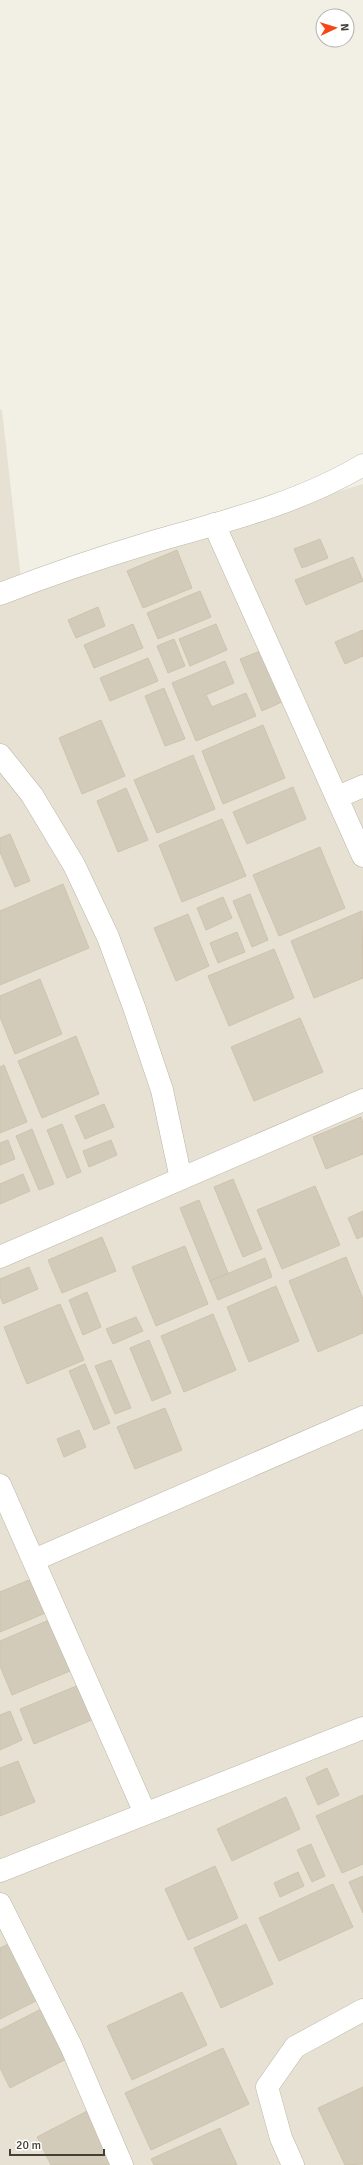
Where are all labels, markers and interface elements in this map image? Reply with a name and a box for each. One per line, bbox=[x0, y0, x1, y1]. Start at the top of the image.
north arrow bbox=[315, 8, 355, 48]
text: N bbox=[338, 23, 351, 32]
scale bar bbox=[10, 2131, 104, 2157]
text: 20 m bbox=[16, 2138, 41, 2153]

